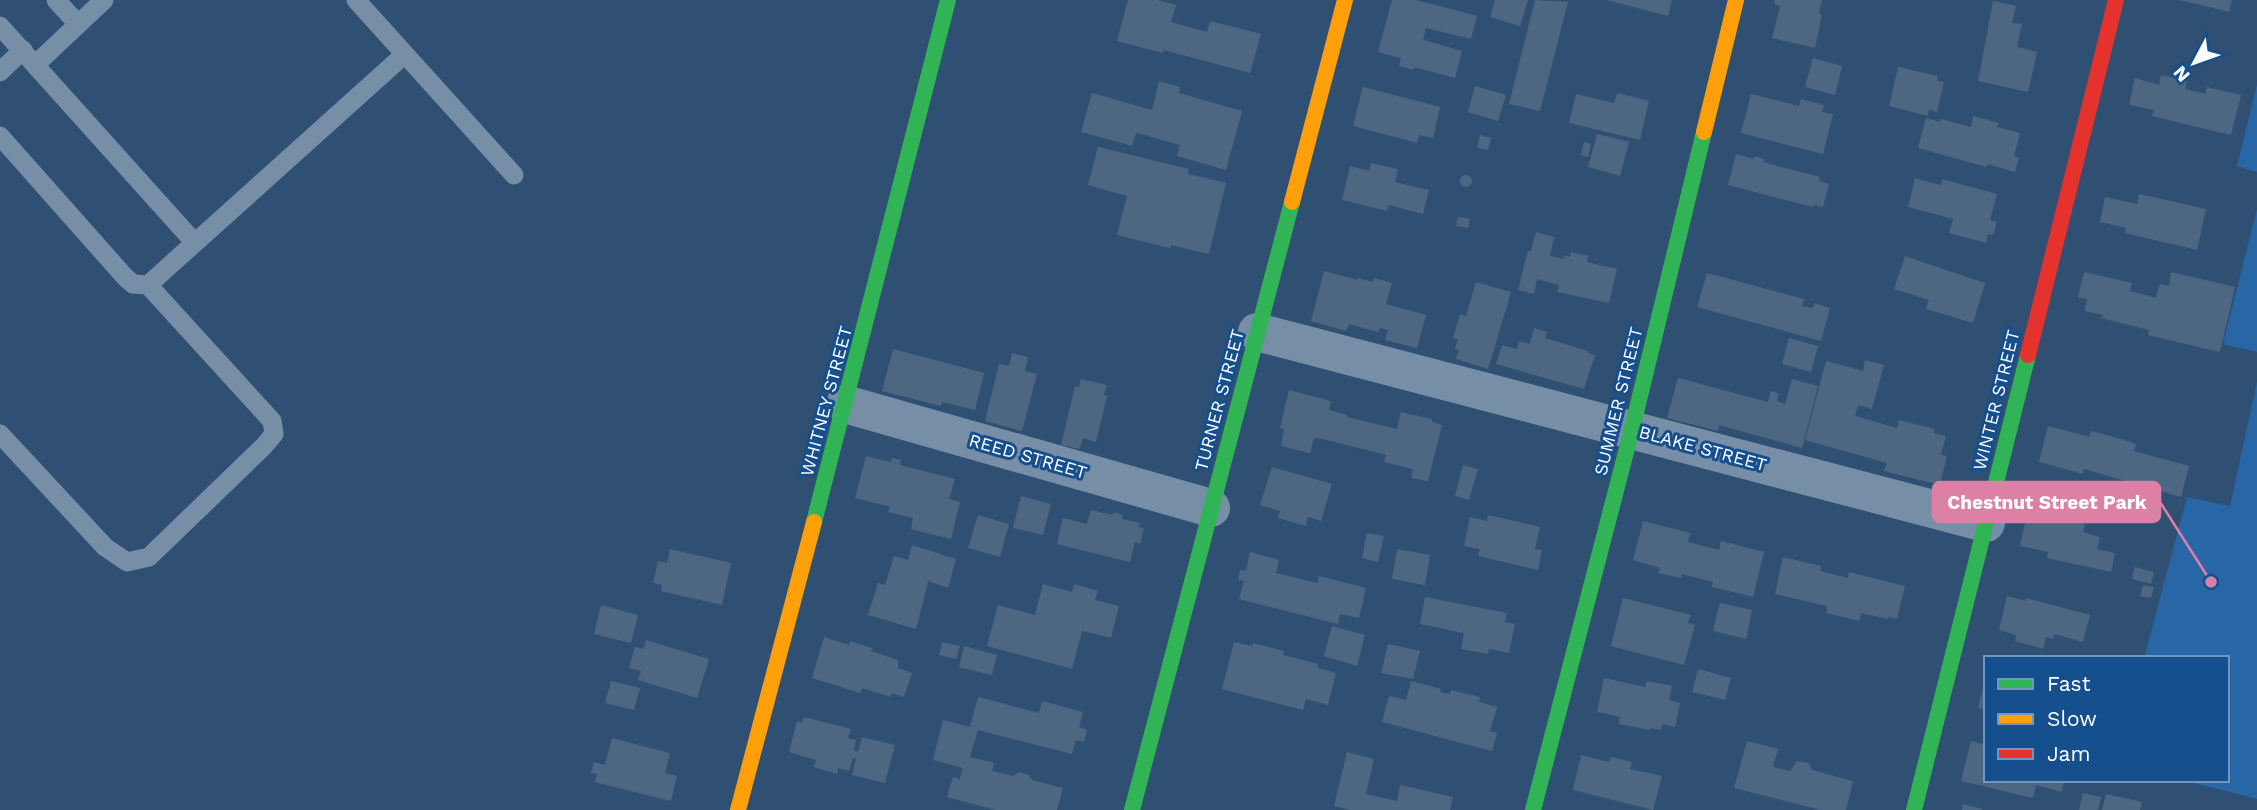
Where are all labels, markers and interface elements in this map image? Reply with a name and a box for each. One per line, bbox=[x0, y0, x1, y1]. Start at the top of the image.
north arrow bbox=[2159, 28, 2229, 98]
text: N bbox=[2168, 61, 2195, 87]
street label: WHITNEY STREET bbox=[796, 323, 856, 478]
street label: SUMMER STREET bbox=[1589, 324, 1647, 477]
street label: TURNER STREET bbox=[1190, 327, 1248, 473]
street label: WINTER STREET bbox=[1968, 327, 2024, 472]
street label: BLAKE STREET bbox=[1637, 421, 1769, 475]
street label: REED STREET bbox=[967, 429, 1090, 483]
callout: Chestnut Street Park bbox=[1933, 482, 2160, 522]
text: Chestnut Street Park bbox=[1947, 491, 2147, 514]
legend bbox=[1984, 656, 2229, 782]
text: Fast bbox=[2047, 671, 2091, 696]
text: Slow bbox=[2047, 706, 2097, 731]
text: Jam bbox=[2047, 741, 2090, 766]

